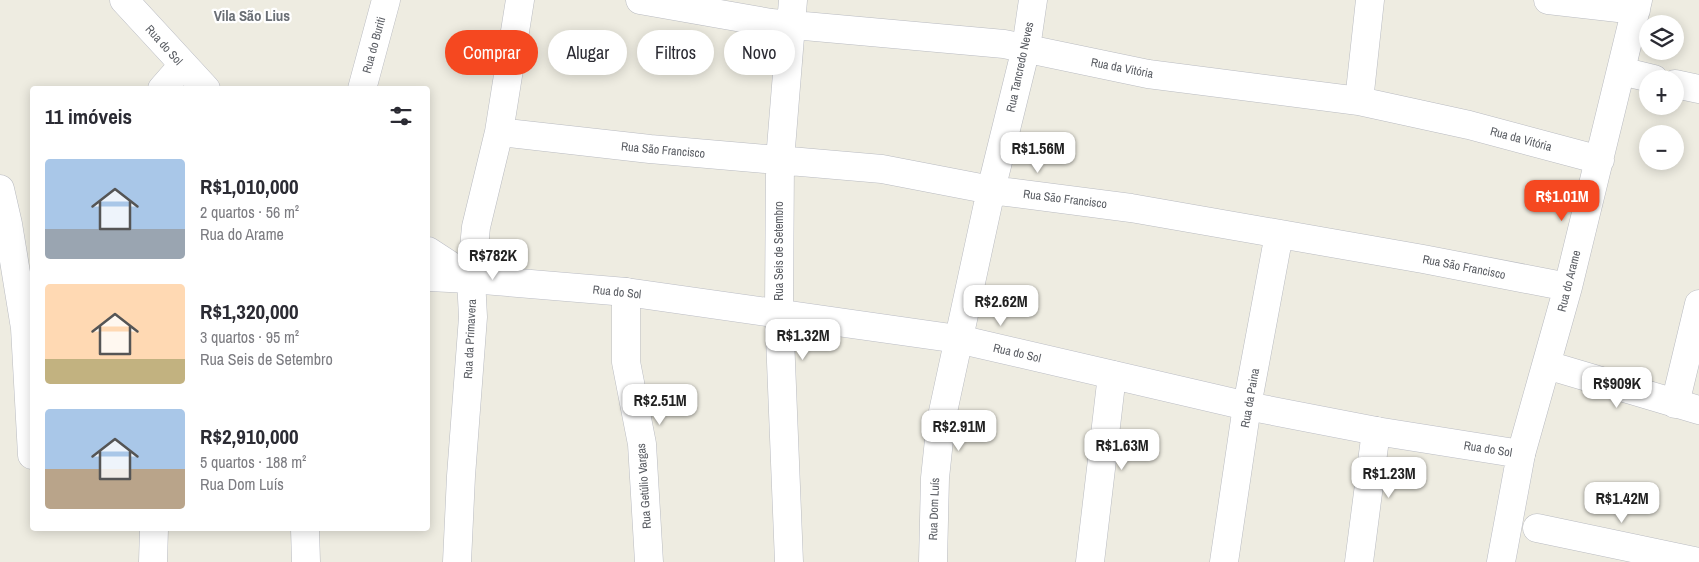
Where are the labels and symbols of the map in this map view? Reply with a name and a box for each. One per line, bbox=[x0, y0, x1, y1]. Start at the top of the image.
district label: Vila São Lius bbox=[214, 5, 290, 26]
street label: Rua do Buriti bbox=[359, 15, 389, 75]
street label: Rua Tancredo Neves bbox=[1003, 20, 1037, 114]
street label: Rua do Sol bbox=[142, 22, 186, 68]
street label: Rua da Vitória bbox=[1089, 54, 1155, 82]
street label: Rua da Vitória bbox=[1488, 123, 1554, 155]
pin: R$1.56M bbox=[992, 132, 1084, 174]
street label: Rua São Francisco bbox=[620, 138, 706, 162]
pin: R$1.01M bbox=[1516, 180, 1608, 222]
street label: Rua São Francisco bbox=[1022, 186, 1108, 212]
street label: Rua Seis de Setembro bbox=[771, 201, 787, 301]
pin: R$782K bbox=[452, 238, 534, 281]
street label: Rua do Arame bbox=[1554, 249, 1584, 313]
street label: Rua São Francisco bbox=[1421, 251, 1507, 283]
street label: Rua do Sol bbox=[592, 281, 642, 303]
pin: R$2.62M bbox=[955, 284, 1047, 327]
street label: Rua da Primavera bbox=[460, 298, 480, 379]
pin: R$1.32M bbox=[757, 318, 849, 361]
street label: Rua do Sol bbox=[991, 340, 1043, 366]
street label: Rua da Paina bbox=[1237, 366, 1263, 429]
pin: R$909K bbox=[1576, 366, 1658, 409]
pin: R$2.51M bbox=[614, 384, 706, 426]
pin: R$2.91M bbox=[913, 410, 1005, 452]
pin: R$1.63M bbox=[1076, 428, 1168, 471]
street label: Rua do Sol bbox=[1463, 437, 1513, 461]
street label: Rua Getúlio Vargas bbox=[633, 443, 655, 529]
pin: R$1.23M bbox=[1343, 456, 1435, 499]
street label: Rua Dom Luís bbox=[925, 477, 943, 541]
pin: R$1.42M bbox=[1576, 482, 1668, 524]

